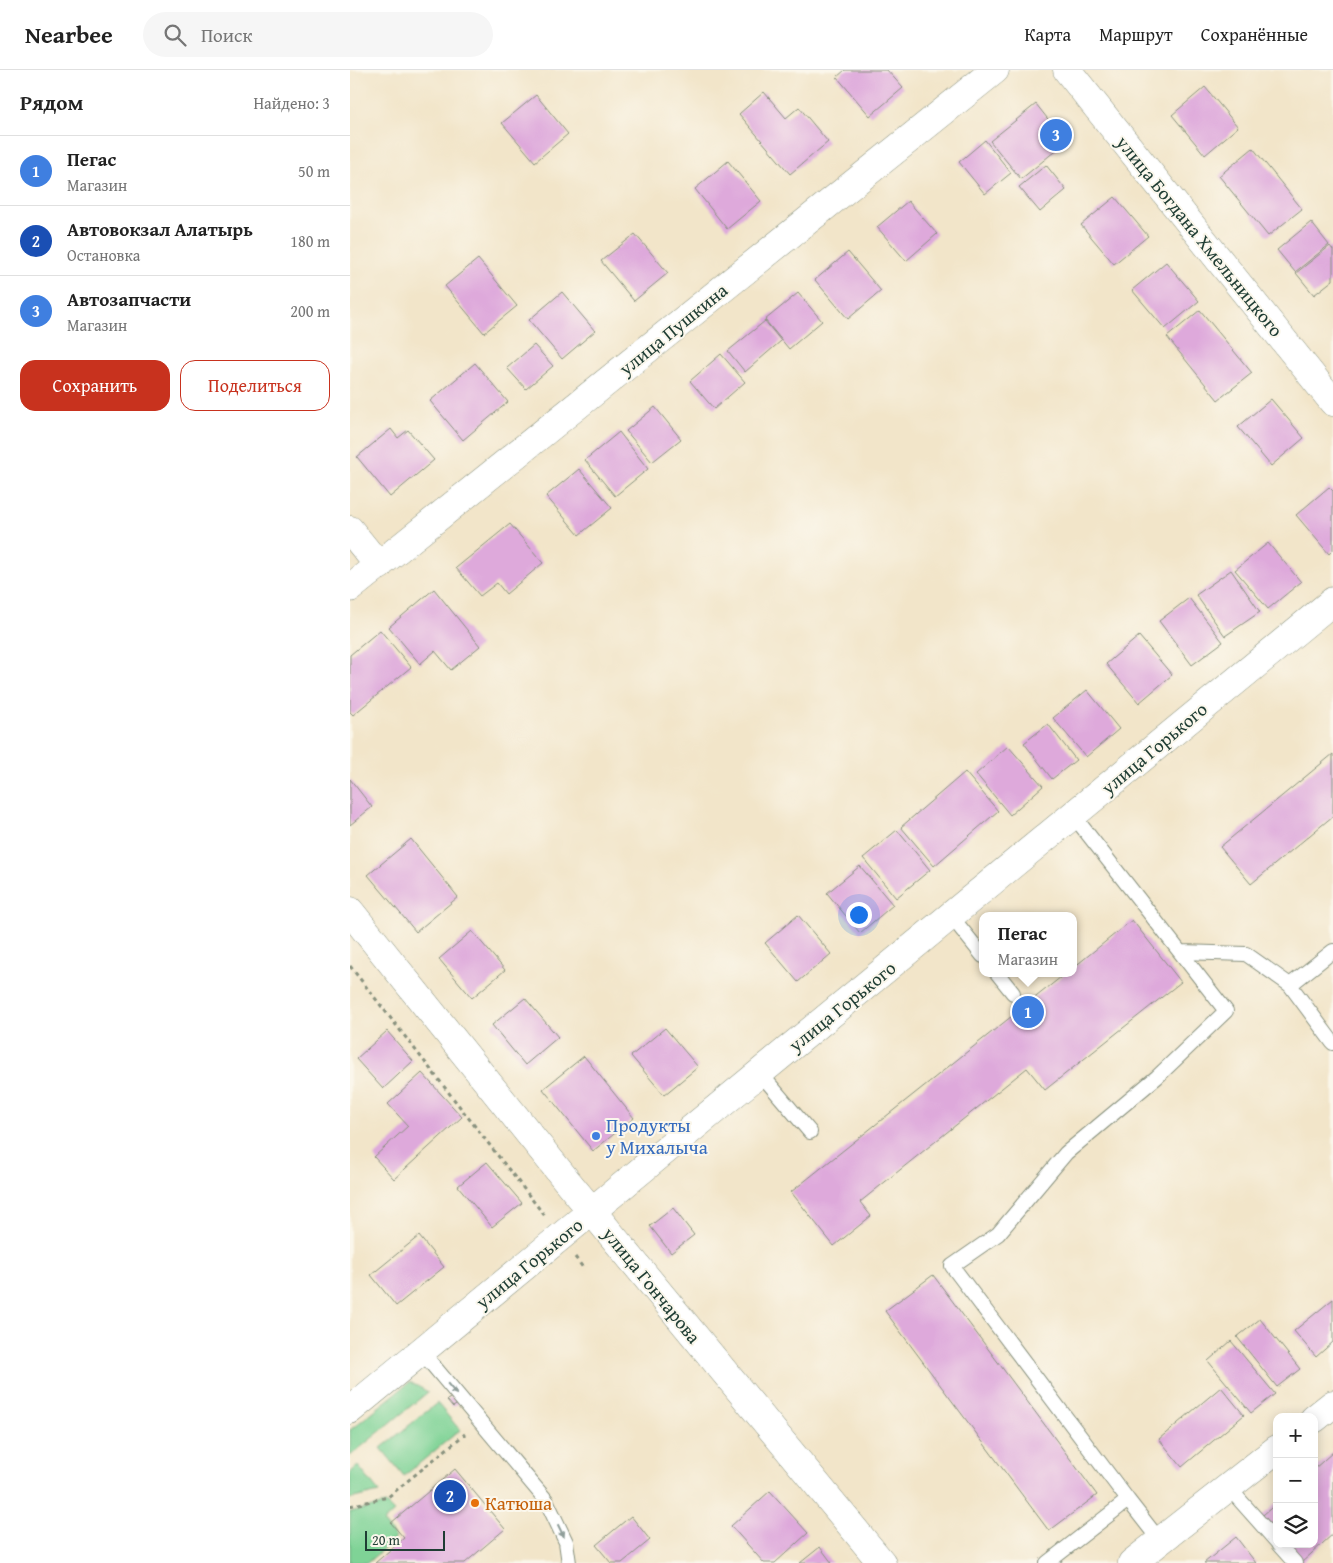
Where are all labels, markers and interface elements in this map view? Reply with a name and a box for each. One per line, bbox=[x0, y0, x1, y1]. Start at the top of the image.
search box bbox=[143, 12, 493, 57]
text: Nearbee bbox=[25, 17, 113, 52]
icon: search bbox=[161, 21, 189, 49]
text: Поиск bbox=[201, 21, 253, 49]
text: Карта bbox=[1025, 21, 1071, 48]
text: Маршрут bbox=[1099, 21, 1173, 48]
text: Сохранённые bbox=[1201, 21, 1308, 48]
text: Рядом bbox=[20, 87, 83, 118]
text: Найдено: 3 bbox=[253, 91, 330, 115]
pin: 3 bbox=[1040, 116, 1072, 154]
street label: улица Богдана Хмельницкого bbox=[1109, 129, 1290, 343]
text: Пегас bbox=[67, 145, 116, 173]
text: 1 bbox=[32, 159, 40, 183]
text: 50 m bbox=[298, 159, 330, 183]
text: Магазин bbox=[67, 173, 127, 197]
text: Автовокзал Алатырь bbox=[67, 215, 253, 243]
text: 2 bbox=[32, 229, 40, 253]
text: 180 m bbox=[290, 229, 330, 253]
text: Остановка bbox=[67, 243, 140, 267]
street label: улица Пушкина bbox=[612, 276, 734, 382]
text: Автозапчасти bbox=[67, 285, 191, 313]
text: 3 bbox=[32, 299, 40, 323]
text: 200 m bbox=[290, 299, 330, 323]
text: Магазин bbox=[67, 313, 127, 337]
button: Сохранить bbox=[20, 360, 170, 411]
button: Поделиться bbox=[180, 360, 330, 411]
street label: улица Горького bbox=[1094, 695, 1213, 801]
your location bbox=[846, 902, 872, 928]
popup bbox=[979, 912, 1077, 977]
text: Пегас bbox=[998, 919, 1047, 947]
text: Магазин bbox=[998, 947, 1058, 971]
street label: улица Горького bbox=[782, 954, 902, 1059]
pin: 1 bbox=[1012, 993, 1044, 1031]
place label: Продукты у Михалыча bbox=[605, 1111, 708, 1161]
marker: Продукты у Михалыча bbox=[590, 1130, 602, 1142]
street label: улица Горького bbox=[469, 1211, 589, 1316]
street label: улица Гончарова bbox=[596, 1220, 708, 1349]
one-way arrow bbox=[446, 1382, 457, 1395]
map controls bbox=[1273, 1413, 1318, 1548]
button: + bbox=[1273, 1413, 1318, 1458]
button: − bbox=[1273, 1458, 1318, 1503]
pin: 2 bbox=[434, 1477, 466, 1515]
place label: Катюша bbox=[485, 1489, 552, 1517]
marker: Катюша bbox=[469, 1497, 481, 1509]
button: layers bbox=[1273, 1503, 1318, 1548]
one-way arrow bbox=[557, 1524, 565, 1538]
scale bar bbox=[365, 1528, 445, 1551]
text: 20 m bbox=[372, 1530, 400, 1550]

